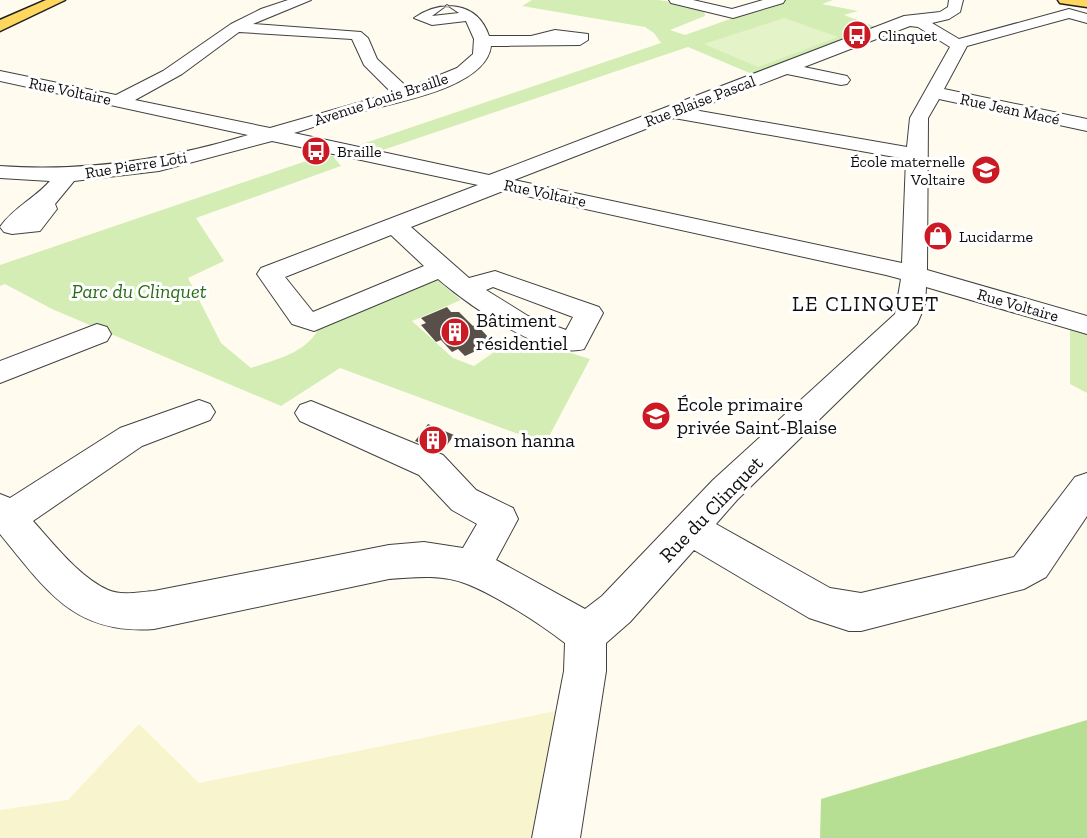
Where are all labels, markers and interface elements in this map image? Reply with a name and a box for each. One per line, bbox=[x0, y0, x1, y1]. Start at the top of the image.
bus stop icon: Clinquet bbox=[841, 19, 873, 51]
place label: Clinquet bbox=[878, 26, 937, 45]
street label: Avenue Louis Braille bbox=[312, 68, 450, 130]
street label: Rue Blaise Pascal bbox=[642, 71, 758, 131]
street label: Rue Voltaire bbox=[27, 73, 113, 109]
street label: Rue Jean Macé bbox=[959, 89, 1061, 129]
bus stop icon: Braille bbox=[300, 135, 332, 167]
place label: Braille bbox=[337, 142, 382, 161]
street label: Rue Pierre Loti bbox=[84, 147, 189, 182]
place label: École maternelle Voltaire bbox=[850, 152, 965, 189]
school or university icon: École maternelle Voltaire bbox=[970, 154, 1002, 186]
street label: Rue Voltaire bbox=[502, 175, 588, 211]
shop icon: Lucidarme bbox=[922, 220, 954, 252]
place label: Lucidarme bbox=[959, 227, 1033, 246]
park label: Parc du Clinquet bbox=[71, 279, 207, 303]
street label: Rue Voltaire bbox=[975, 284, 1061, 326]
district label: LE CLINQUET bbox=[792, 291, 940, 316]
place label: Bâtiment résidentiel bbox=[476, 308, 568, 355]
building icon: Bâtiment résidentiel bbox=[439, 316, 471, 348]
place label: École primaire privée Saint-Blaise bbox=[677, 392, 837, 439]
school or university icon: École primaire privée Saint-Blaise bbox=[640, 400, 672, 432]
building icon: maison hanna bbox=[417, 424, 449, 456]
place label: maison hanna bbox=[454, 428, 575, 452]
street label: Rue du Clinquet bbox=[654, 451, 768, 567]

